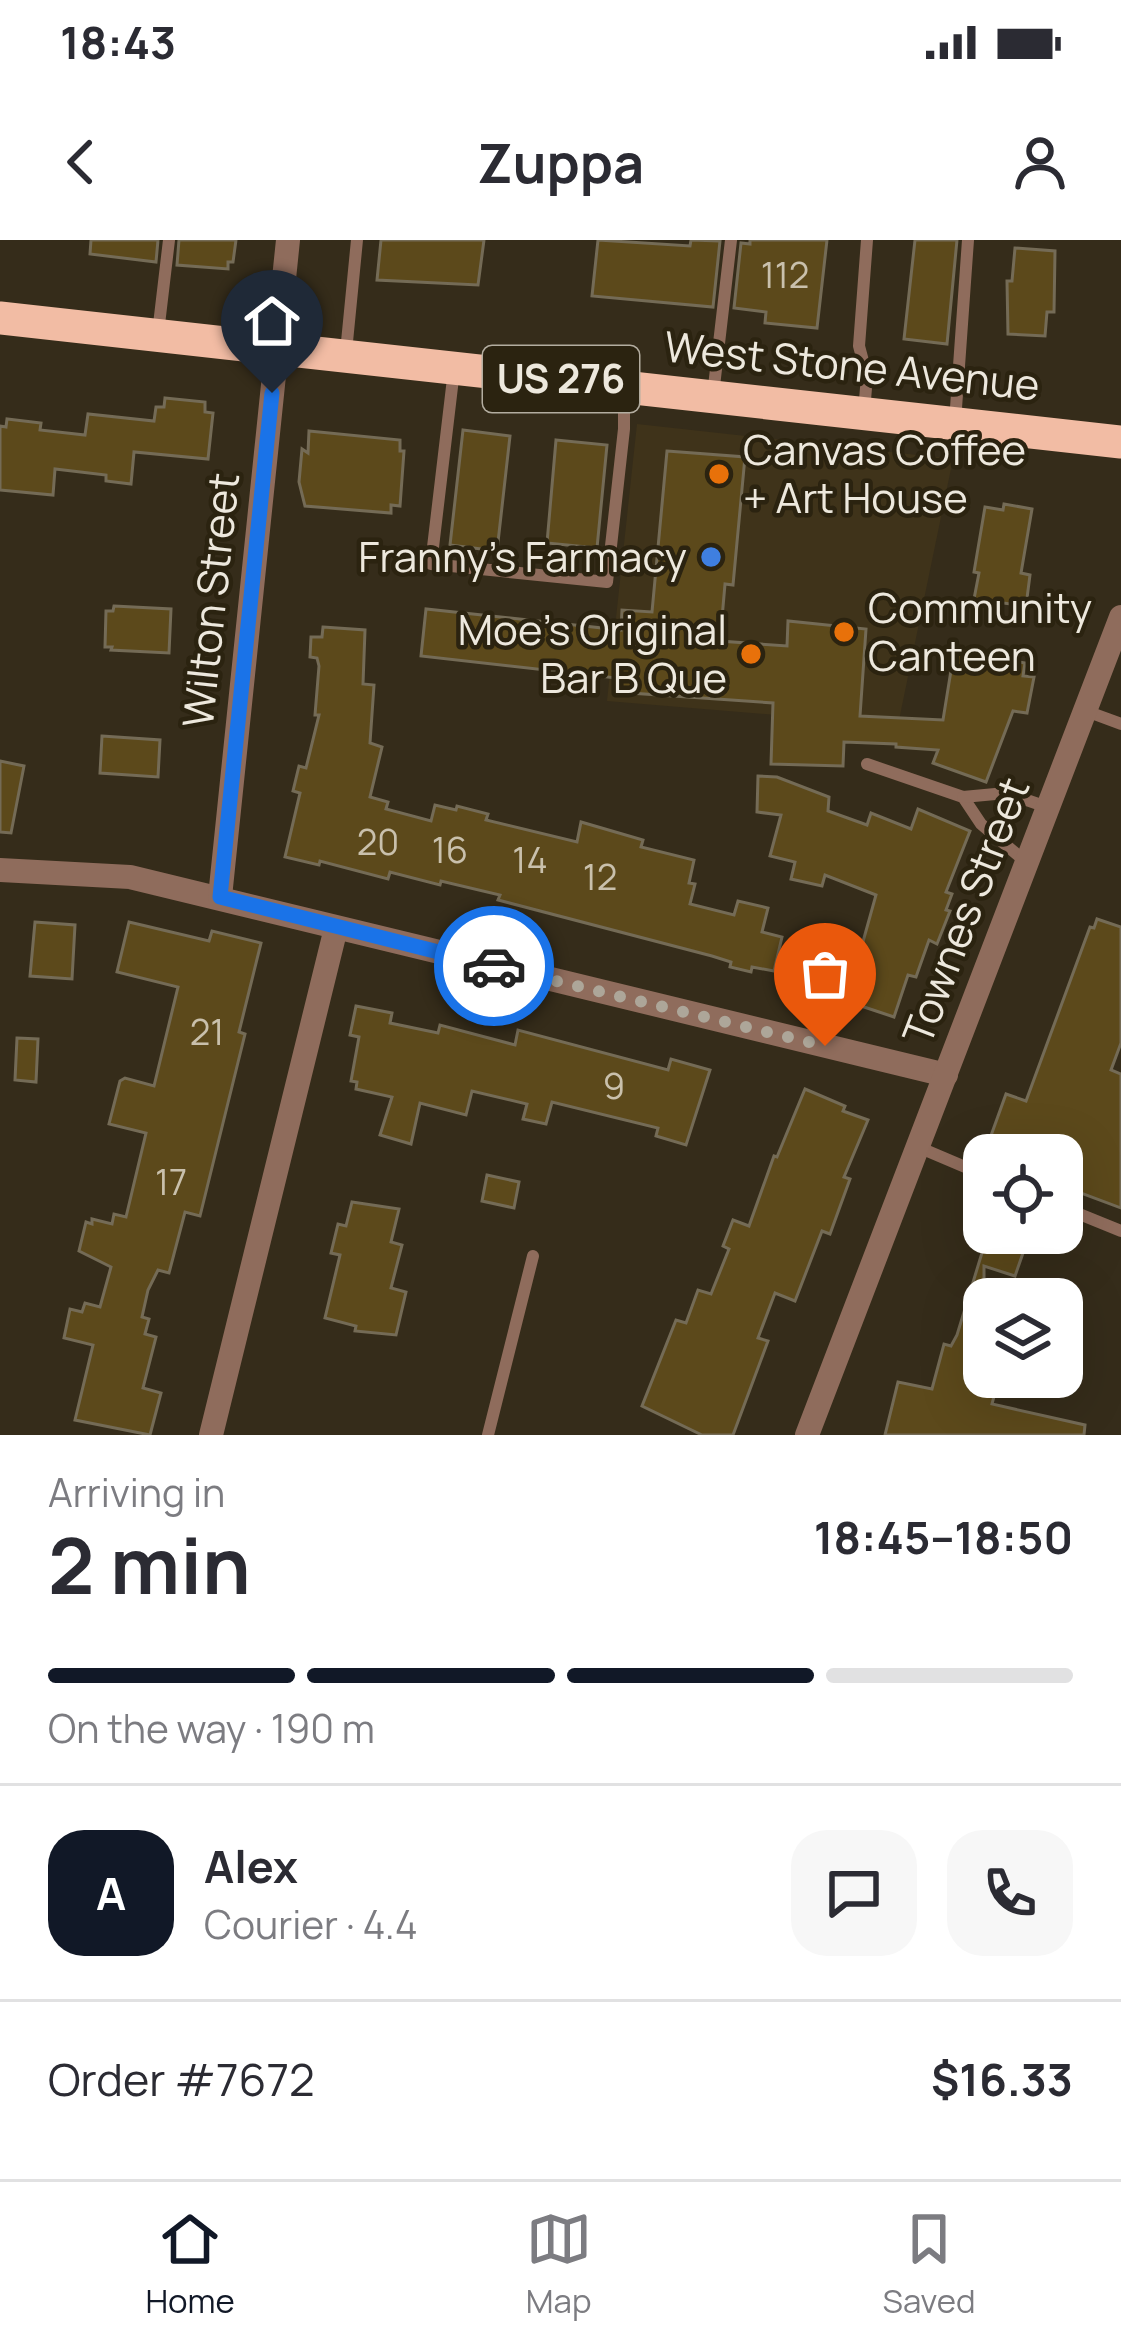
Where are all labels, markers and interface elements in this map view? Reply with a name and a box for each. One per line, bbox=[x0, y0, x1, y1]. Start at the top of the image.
text: 18:43 bbox=[60, 11, 176, 73]
text: Zuppa bbox=[477, 125, 644, 199]
icon: back bbox=[48, 129, 114, 195]
icon: person bbox=[1007, 129, 1073, 195]
house number: 112 bbox=[761, 250, 809, 299]
pin bbox=[221, 270, 323, 393]
icon: home bbox=[239, 288, 305, 354]
street label: West Stone Avenue bbox=[662, 316, 1043, 414]
road number: US 276 bbox=[483, 346, 639, 412]
place label: Canvas Coffee + Art House bbox=[743, 420, 1026, 526]
marker: Canvas Coffee + Art House bbox=[706, 461, 732, 487]
street label: Wilton Street bbox=[168, 470, 252, 730]
place label: Franny's Farmacy bbox=[358, 527, 687, 585]
marker: Franny's Farmacy bbox=[698, 544, 724, 570]
place label: Community Canteen bbox=[868, 578, 1092, 684]
place label: Moe's Original Bar B Que bbox=[458, 600, 727, 706]
marker: Community Canteen bbox=[831, 619, 857, 645]
marker: Moe's Original Bar B Que bbox=[738, 641, 764, 667]
street label: Townes Street bbox=[888, 769, 1043, 1052]
house number: 20 bbox=[357, 817, 399, 866]
house number: 16 bbox=[432, 825, 468, 874]
house number: 14 bbox=[512, 835, 548, 884]
house number: 12 bbox=[583, 852, 617, 901]
courier bbox=[434, 906, 554, 1026]
pin bbox=[774, 923, 876, 1046]
icon: car bbox=[461, 933, 527, 999]
icon: bag bbox=[792, 941, 858, 1007]
house number: 21 bbox=[190, 1007, 224, 1056]
house number: 9 bbox=[603, 1061, 625, 1110]
map controls bbox=[963, 1134, 1083, 1398]
button: locate bbox=[963, 1134, 1083, 1254]
house number: 17 bbox=[155, 1157, 187, 1206]
button: layers bbox=[963, 1278, 1083, 1398]
text: Arriving in bbox=[48, 1465, 225, 1519]
text: 18:45–18:50 bbox=[814, 1506, 1073, 1568]
text: 2 min bbox=[48, 1511, 251, 1617]
text: On the way · 190 m bbox=[48, 1701, 375, 1755]
button: chat bbox=[791, 1830, 917, 1956]
button: phone bbox=[947, 1830, 1073, 1956]
text: Alex bbox=[204, 1835, 298, 1897]
text: A bbox=[96, 1862, 126, 1924]
text: Courier · 4.4 bbox=[204, 1897, 418, 1951]
text: Order #7672 bbox=[48, 2048, 315, 2110]
text: $16.33 bbox=[931, 2048, 1073, 2110]
tab: Home bbox=[145, 2206, 235, 2323]
tab: Map bbox=[526, 2206, 592, 2323]
tab: Saved bbox=[883, 2206, 976, 2323]

